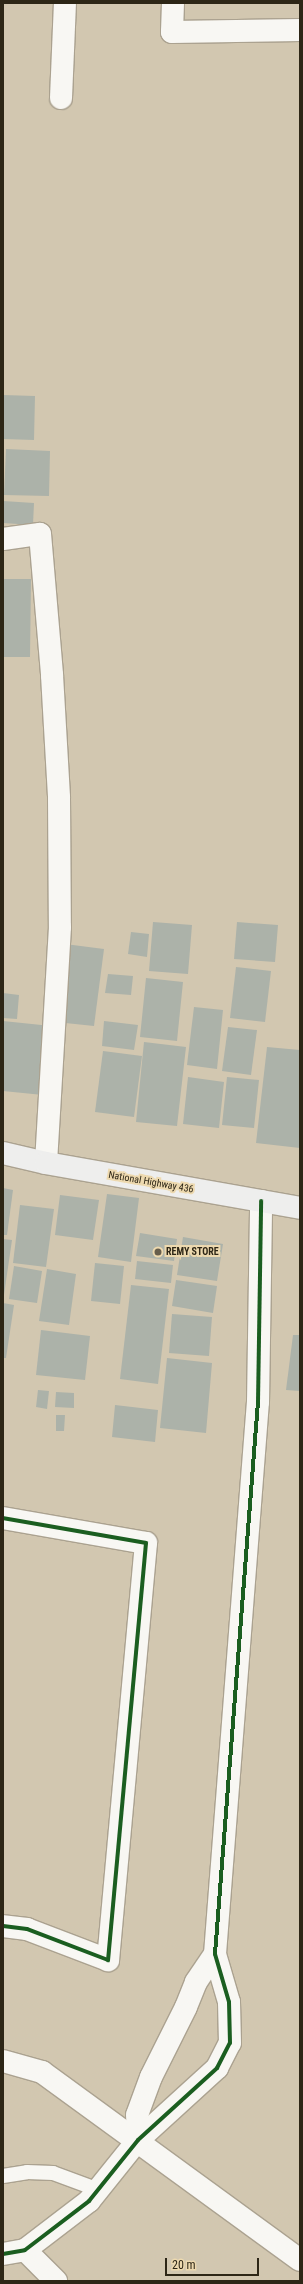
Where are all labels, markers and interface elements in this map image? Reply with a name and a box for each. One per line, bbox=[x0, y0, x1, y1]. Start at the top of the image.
street label: National Highway 436 bbox=[108, 1169, 194, 1195]
place label: REMY STORE bbox=[166, 1246, 219, 1258]
marker: REMY STORE bbox=[153, 1247, 163, 1257]
scale bar bbox=[167, 2250, 261, 2276]
text: 20 m bbox=[172, 2258, 196, 2272]

